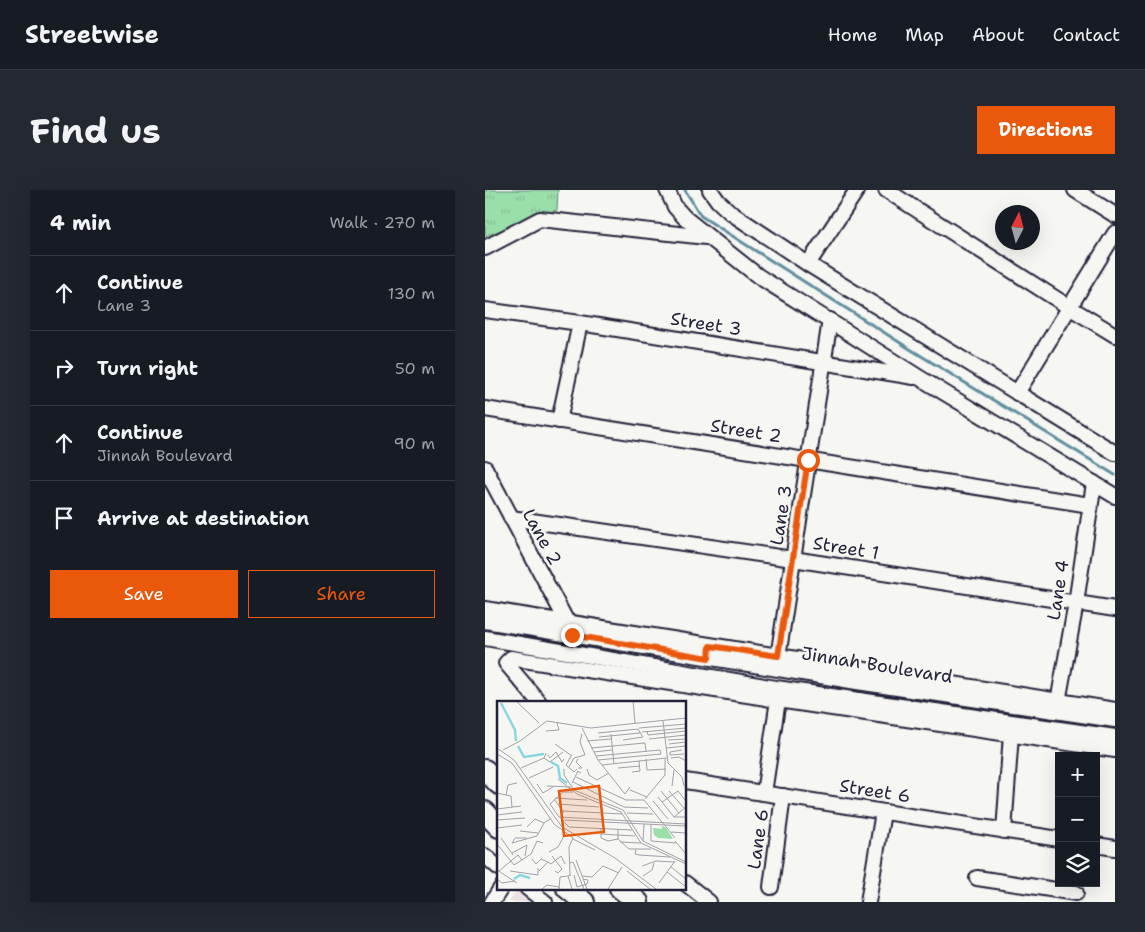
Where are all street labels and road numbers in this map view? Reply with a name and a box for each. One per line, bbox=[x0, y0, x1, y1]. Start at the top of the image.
street label: Street 3 bbox=[669, 307, 743, 341]
street label: Street 2 bbox=[709, 414, 783, 448]
street label: Lane 3 bbox=[764, 483, 798, 547]
street label: Lane 2 bbox=[517, 505, 567, 569]
street label: Street 1 bbox=[811, 531, 881, 565]
street label: Lane 4 bbox=[1041, 558, 1075, 622]
street label: Jinnah Boulevard bbox=[800, 641, 954, 689]
street label: Street 6 bbox=[838, 774, 912, 808]
street label: Lane 6 bbox=[742, 807, 774, 871]

